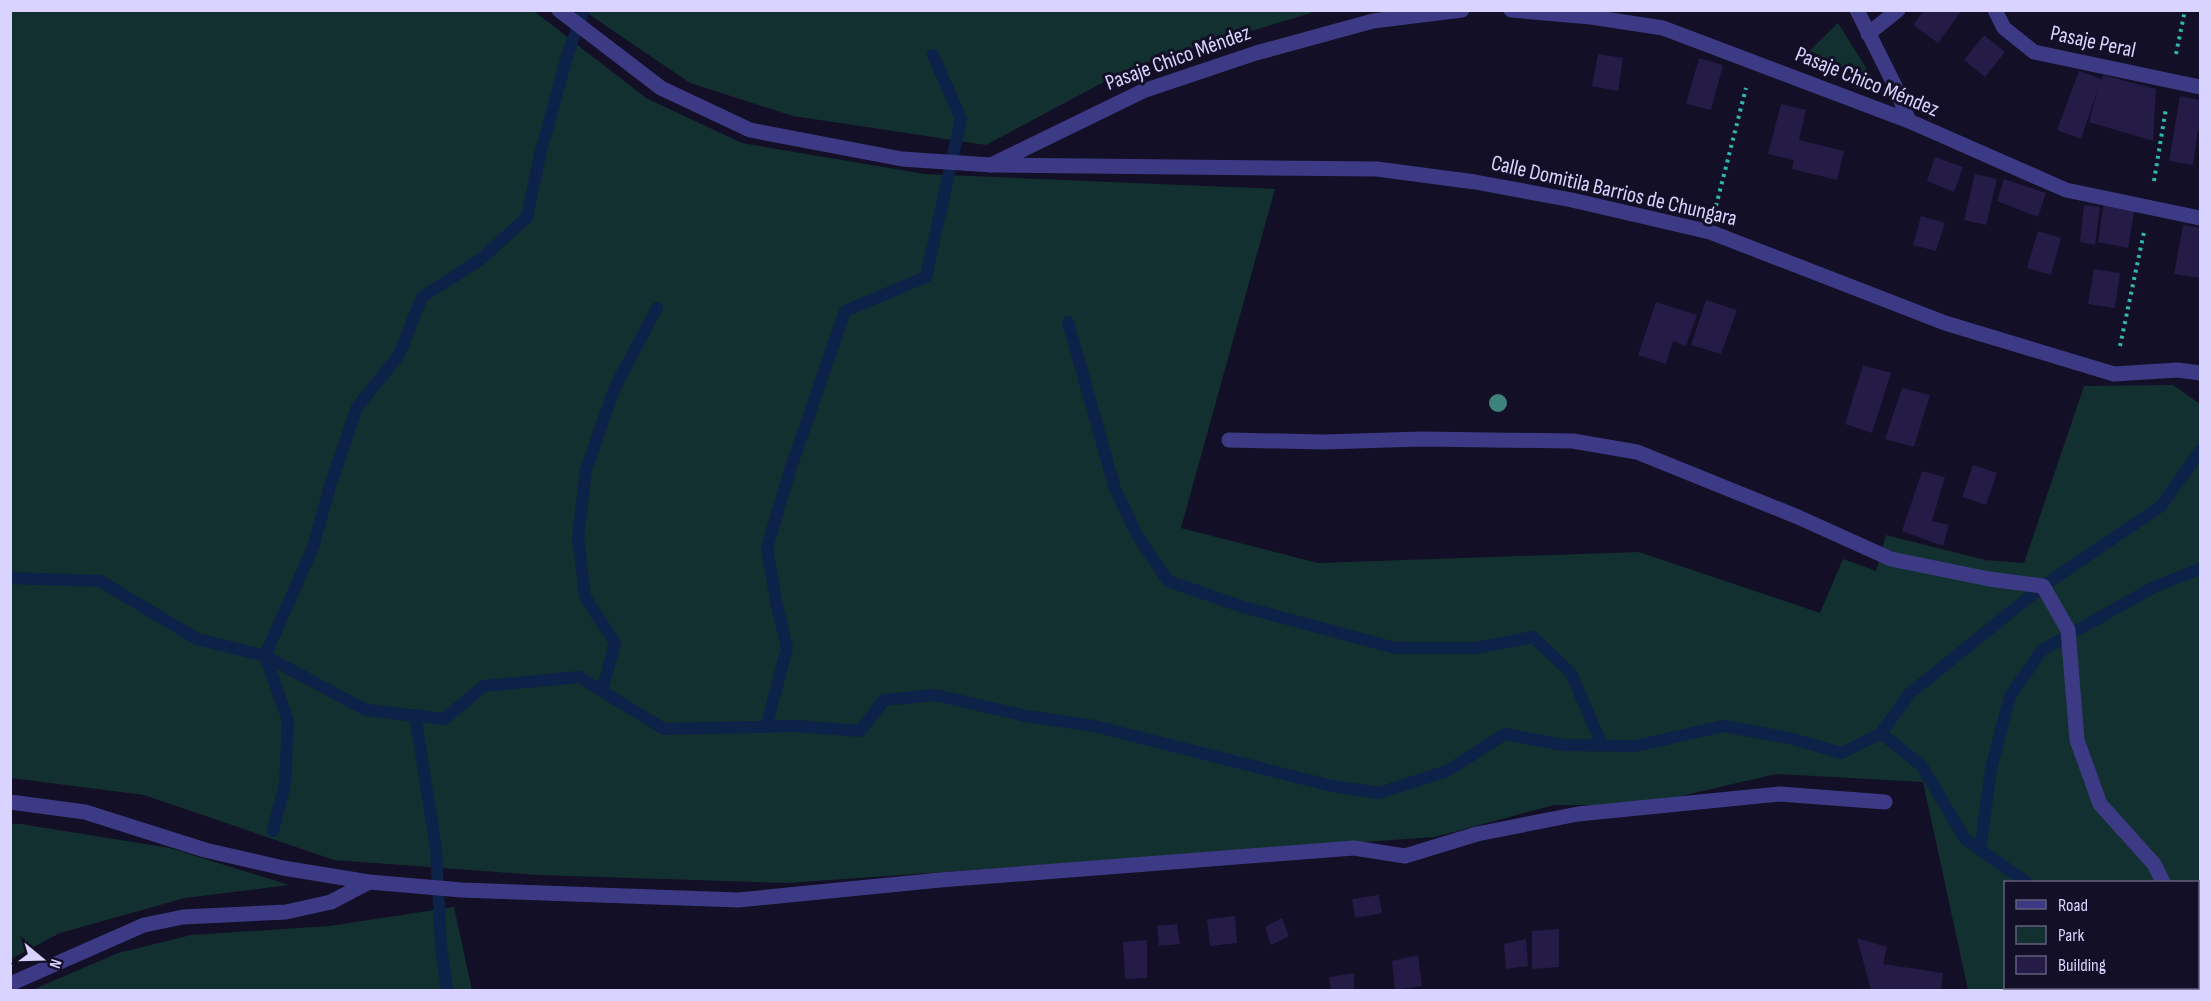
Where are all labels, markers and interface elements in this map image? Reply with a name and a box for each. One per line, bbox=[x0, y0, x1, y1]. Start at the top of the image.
street label: Pasaje Chico Méndez bbox=[1102, 19, 1254, 97]
street label: Pasaje Peral bbox=[2048, 20, 2138, 64]
street label: Pasaje Chico Méndez bbox=[1791, 41, 1943, 123]
street label: Calle Domitila Barrios de Chungara bbox=[1488, 150, 1740, 232]
legend bbox=[2004, 881, 2199, 989]
text: Road bbox=[2058, 895, 2088, 916]
text: Park bbox=[2058, 925, 2084, 946]
north arrow bbox=[12, 929, 72, 989]
text: Building bbox=[2058, 955, 2106, 976]
text: N bbox=[44, 956, 65, 971]

